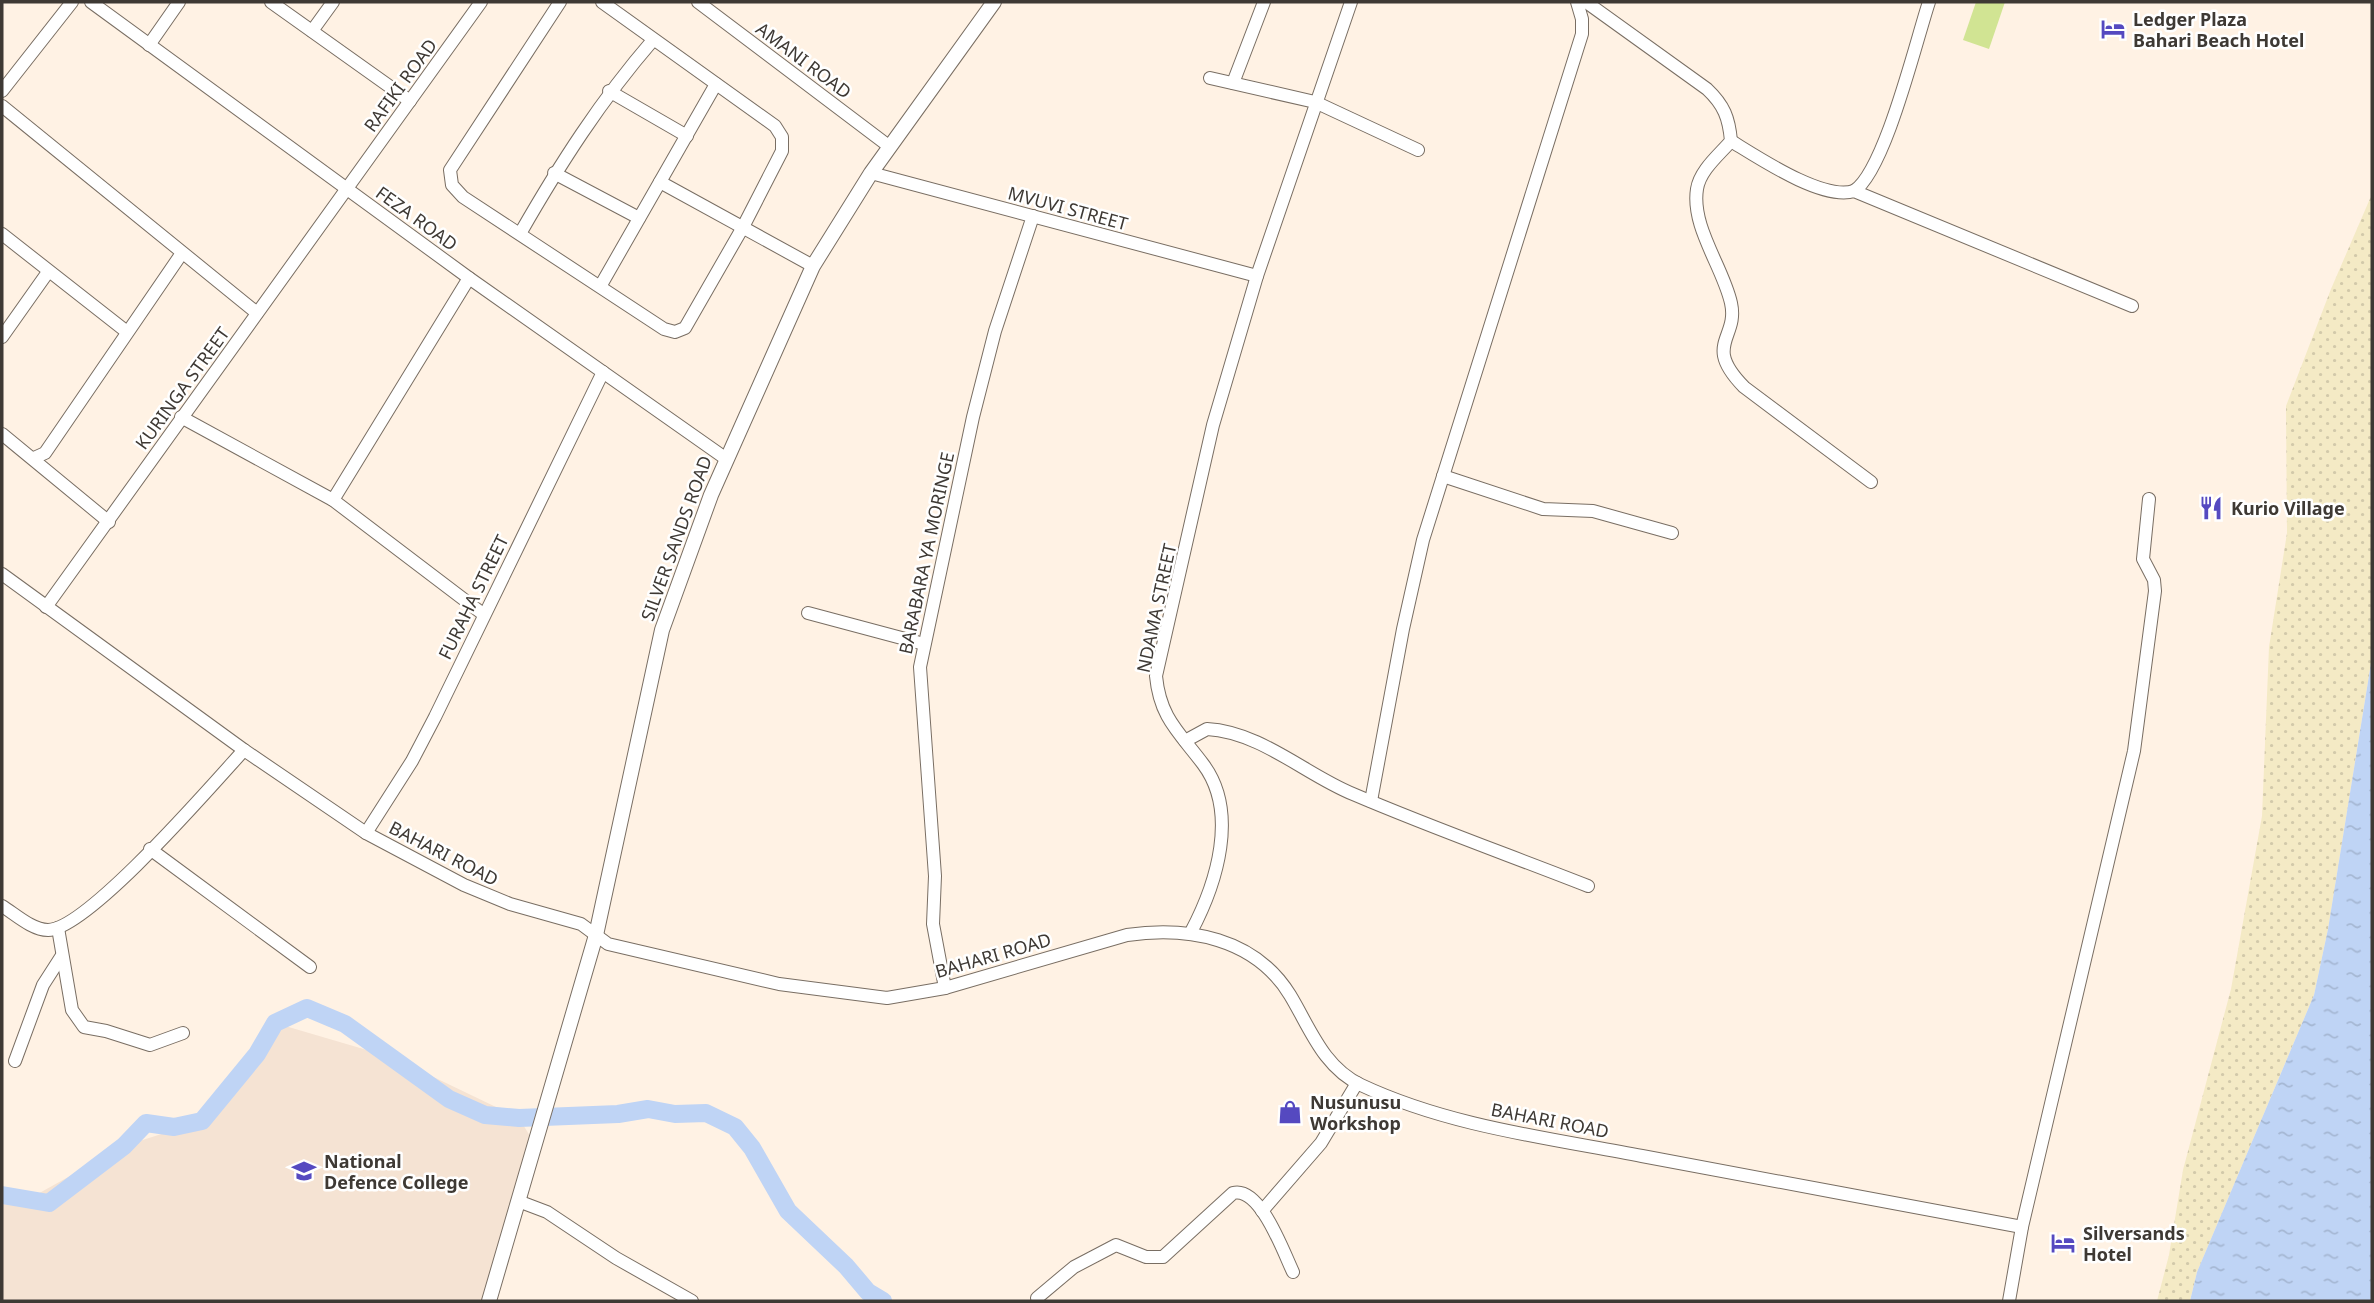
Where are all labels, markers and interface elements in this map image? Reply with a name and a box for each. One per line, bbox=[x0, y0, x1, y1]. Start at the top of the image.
place label: Ledger Plaza Bahari Beach Hotel bbox=[2133, 7, 2304, 52]
hotel icon: Ledger Plaza Bahari Beach Hotel bbox=[2099, 15, 2127, 43]
street label: AMANI ROAD bbox=[752, 16, 856, 104]
street label: RAFIKI ROAD bbox=[358, 34, 442, 136]
street label: FEZA ROAD bbox=[371, 180, 463, 256]
street label: MVUVI STREET bbox=[1005, 180, 1131, 236]
street label: KURINGA STREET bbox=[129, 322, 235, 454]
street label: BARABARA YA MORINGE bbox=[893, 450, 959, 656]
street label: SILVER SANDS ROAD bbox=[635, 452, 717, 624]
restaurant icon: Kurio Village bbox=[2197, 494, 2225, 522]
place label: Kurio Village bbox=[2231, 496, 2345, 520]
street label: FURAHA STREET bbox=[432, 531, 514, 663]
street label: NDAMA STREET bbox=[1131, 541, 1181, 675]
street label: BAHARI ROAD bbox=[385, 815, 503, 891]
street label: BAHARI ROAD bbox=[932, 927, 1054, 983]
place label: Nusunusu Workshop bbox=[1310, 1090, 1401, 1135]
street label: BAHARI ROAD bbox=[1489, 1097, 1611, 1143]
shop icon: Nusunusu Workshop bbox=[1276, 1098, 1304, 1126]
place label: National Defence College bbox=[324, 1149, 468, 1194]
school or university icon: National Defence College bbox=[290, 1157, 318, 1185]
place label: Silversands Hotel bbox=[2083, 1221, 2185, 1266]
hotel icon: Silversands Hotel bbox=[2049, 1229, 2077, 1257]

